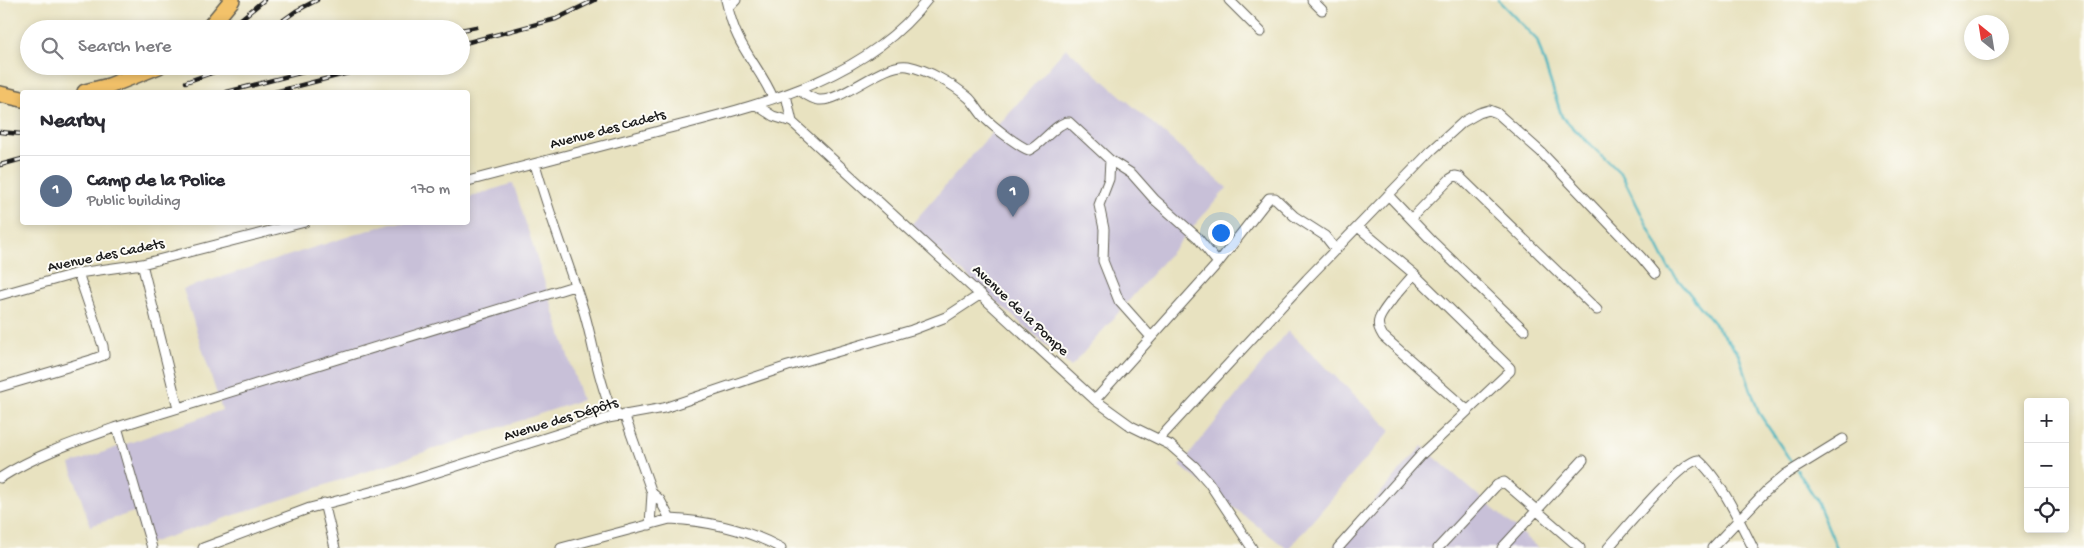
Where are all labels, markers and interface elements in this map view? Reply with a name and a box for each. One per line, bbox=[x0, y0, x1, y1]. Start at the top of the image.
north arrow bbox=[1964, 15, 2009, 60]
search box bbox=[20, 20, 470, 75]
icon: search bbox=[38, 34, 66, 62]
text: Search here bbox=[78, 36, 172, 59]
street label: Avenue des Cadets bbox=[548, 106, 668, 154]
text: Nearby bbox=[40, 110, 105, 135]
text: Camp de la Police bbox=[87, 170, 225, 193]
pin: 1 bbox=[997, 176, 1029, 217]
text: 1 bbox=[53, 181, 59, 200]
text: 170 m bbox=[411, 181, 450, 200]
text: Public building bbox=[87, 193, 181, 212]
your location bbox=[1208, 220, 1234, 246]
street label: Avenue des Cadets bbox=[46, 235, 166, 277]
street label: Avenue de la Pompe bbox=[968, 262, 1072, 361]
street label: Avenue des Dépôts bbox=[502, 394, 621, 446]
map controls bbox=[2024, 398, 2069, 533]
button: + bbox=[2024, 398, 2069, 443]
button: − bbox=[2024, 443, 2069, 488]
button: locate bbox=[2024, 488, 2069, 533]

